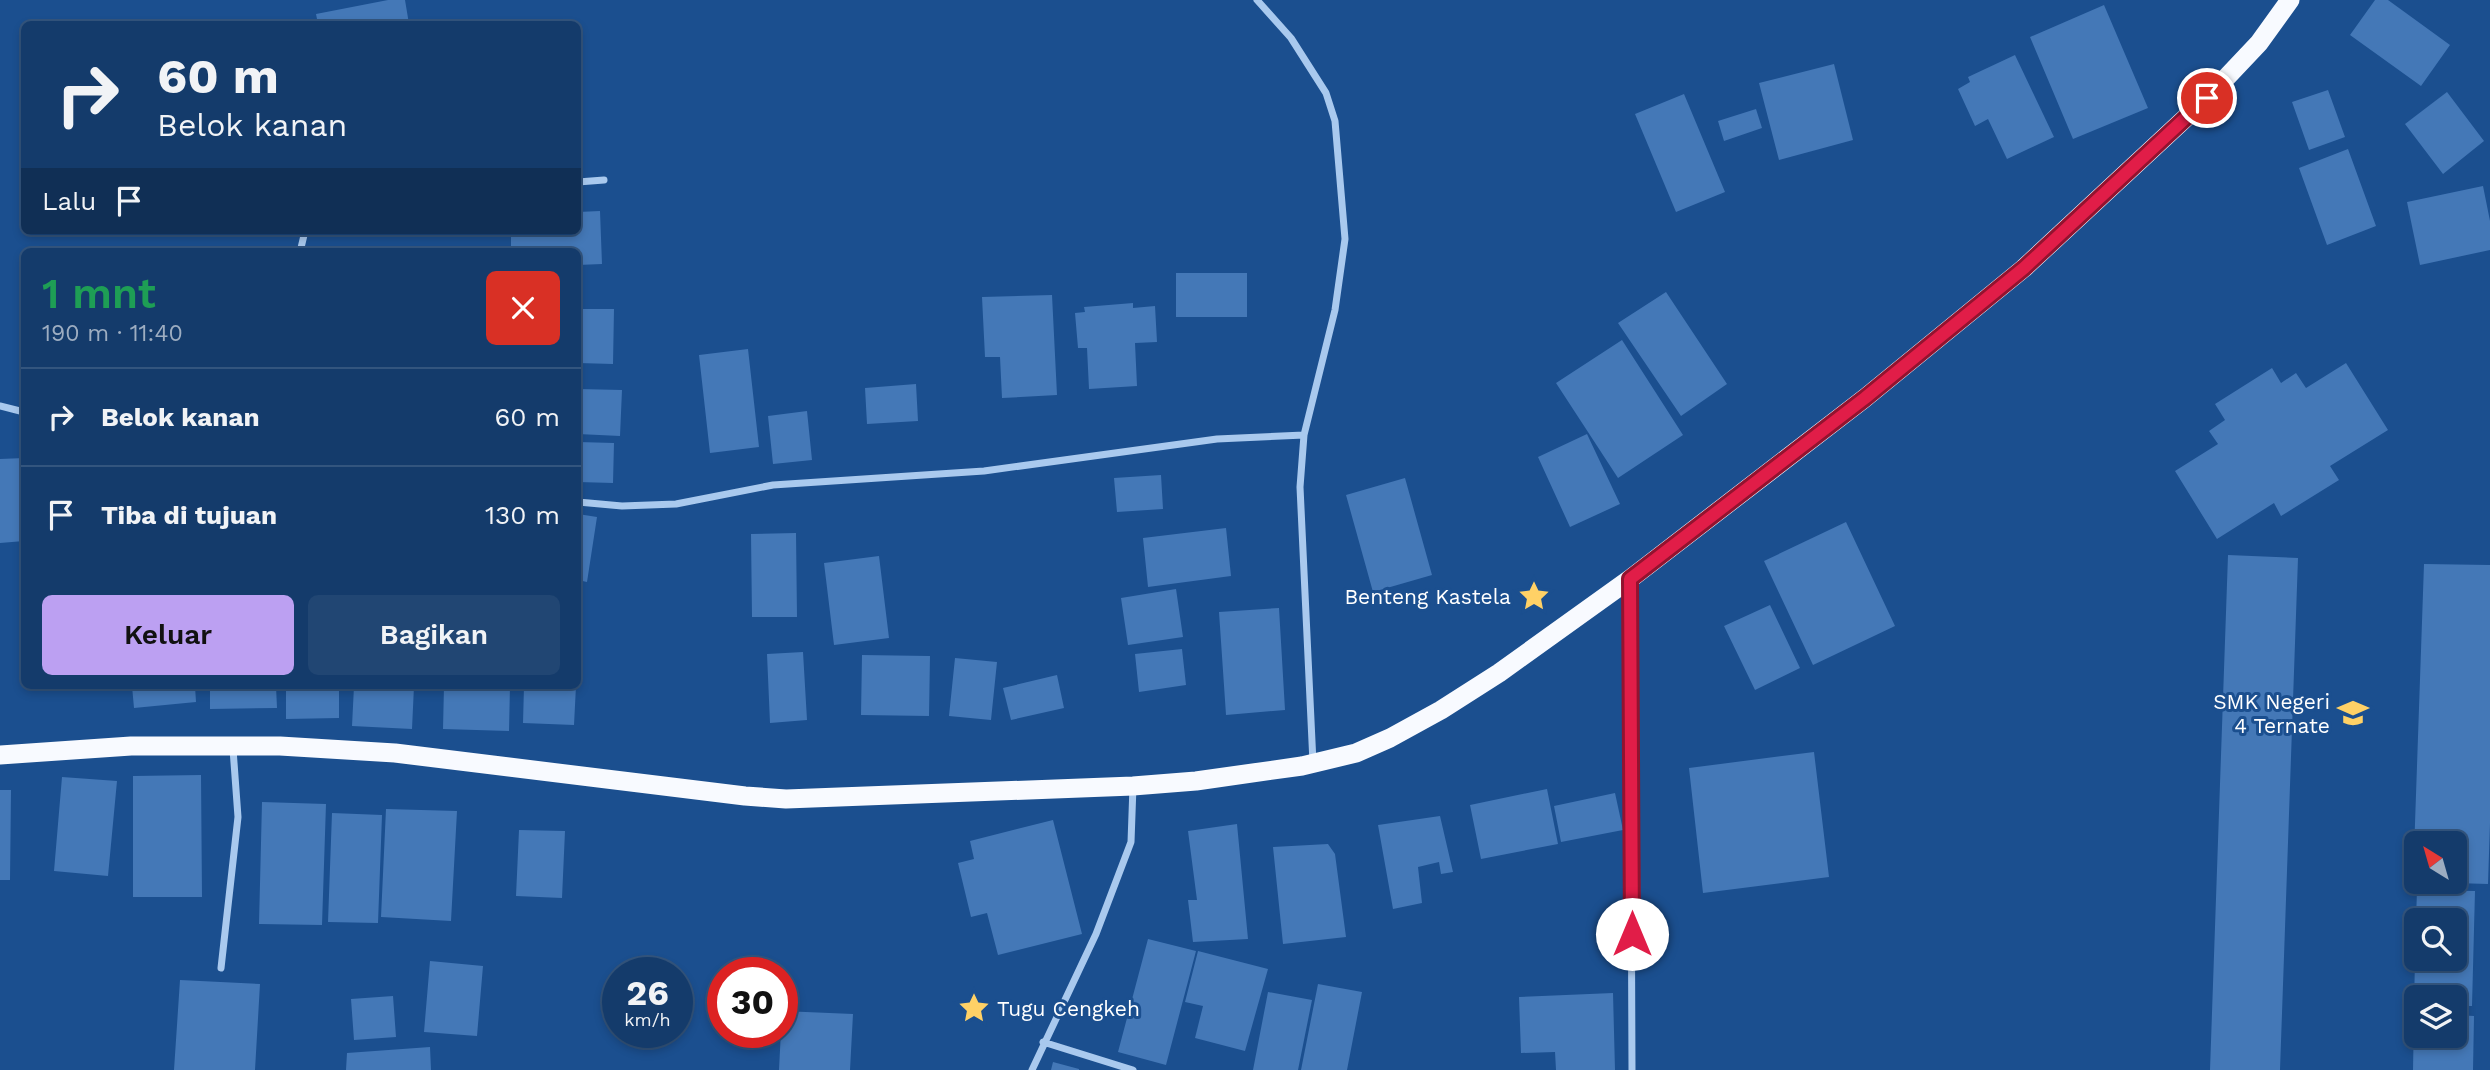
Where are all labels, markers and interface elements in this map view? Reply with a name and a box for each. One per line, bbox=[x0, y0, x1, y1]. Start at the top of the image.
text: 60 m bbox=[157, 47, 279, 105]
icon: right bbox=[42, 49, 133, 140]
pin bbox=[2177, 68, 2237, 128]
icon: arrive bbox=[2188, 79, 2226, 117]
text: Belok kanan bbox=[157, 106, 347, 144]
icon: arrive bbox=[110, 182, 148, 220]
text: Lalu bbox=[42, 186, 96, 216]
text: 1 mnt bbox=[42, 269, 156, 318]
button: close bbox=[486, 271, 560, 345]
text: 190 m · 11:40 bbox=[42, 320, 183, 347]
icon: right bbox=[42, 398, 80, 436]
text: Belok kanan bbox=[101, 402, 260, 432]
text: 60 m bbox=[494, 402, 560, 432]
icon: arrive bbox=[42, 496, 80, 534]
text: Tiba di tujuan bbox=[101, 500, 277, 530]
text: 130 m bbox=[485, 500, 560, 530]
place icon: Benteng Kastela bbox=[1517, 579, 1551, 613]
place label: Benteng Kastela bbox=[1344, 584, 1511, 609]
button: Keluar bbox=[42, 595, 294, 675]
button: Bagikan bbox=[308, 595, 560, 675]
place label: SMK Negeri 4 Ternate bbox=[2213, 689, 2330, 738]
school or university icon: SMK Negeri 4 Ternate bbox=[2336, 696, 2370, 730]
north arrow bbox=[2404, 831, 2468, 894]
map controls bbox=[2404, 831, 2467, 1048]
position arrow bbox=[1595, 897, 1669, 971]
button: search bbox=[2404, 908, 2467, 971]
speed limit sign: 30 bbox=[707, 957, 798, 1048]
text: 26 bbox=[626, 972, 669, 1014]
button: layers bbox=[2404, 985, 2467, 1048]
place icon: Tugu Cengkeh bbox=[957, 991, 991, 1025]
place label: Tugu Cengkeh bbox=[997, 996, 1140, 1021]
text: km/h bbox=[624, 1009, 671, 1030]

